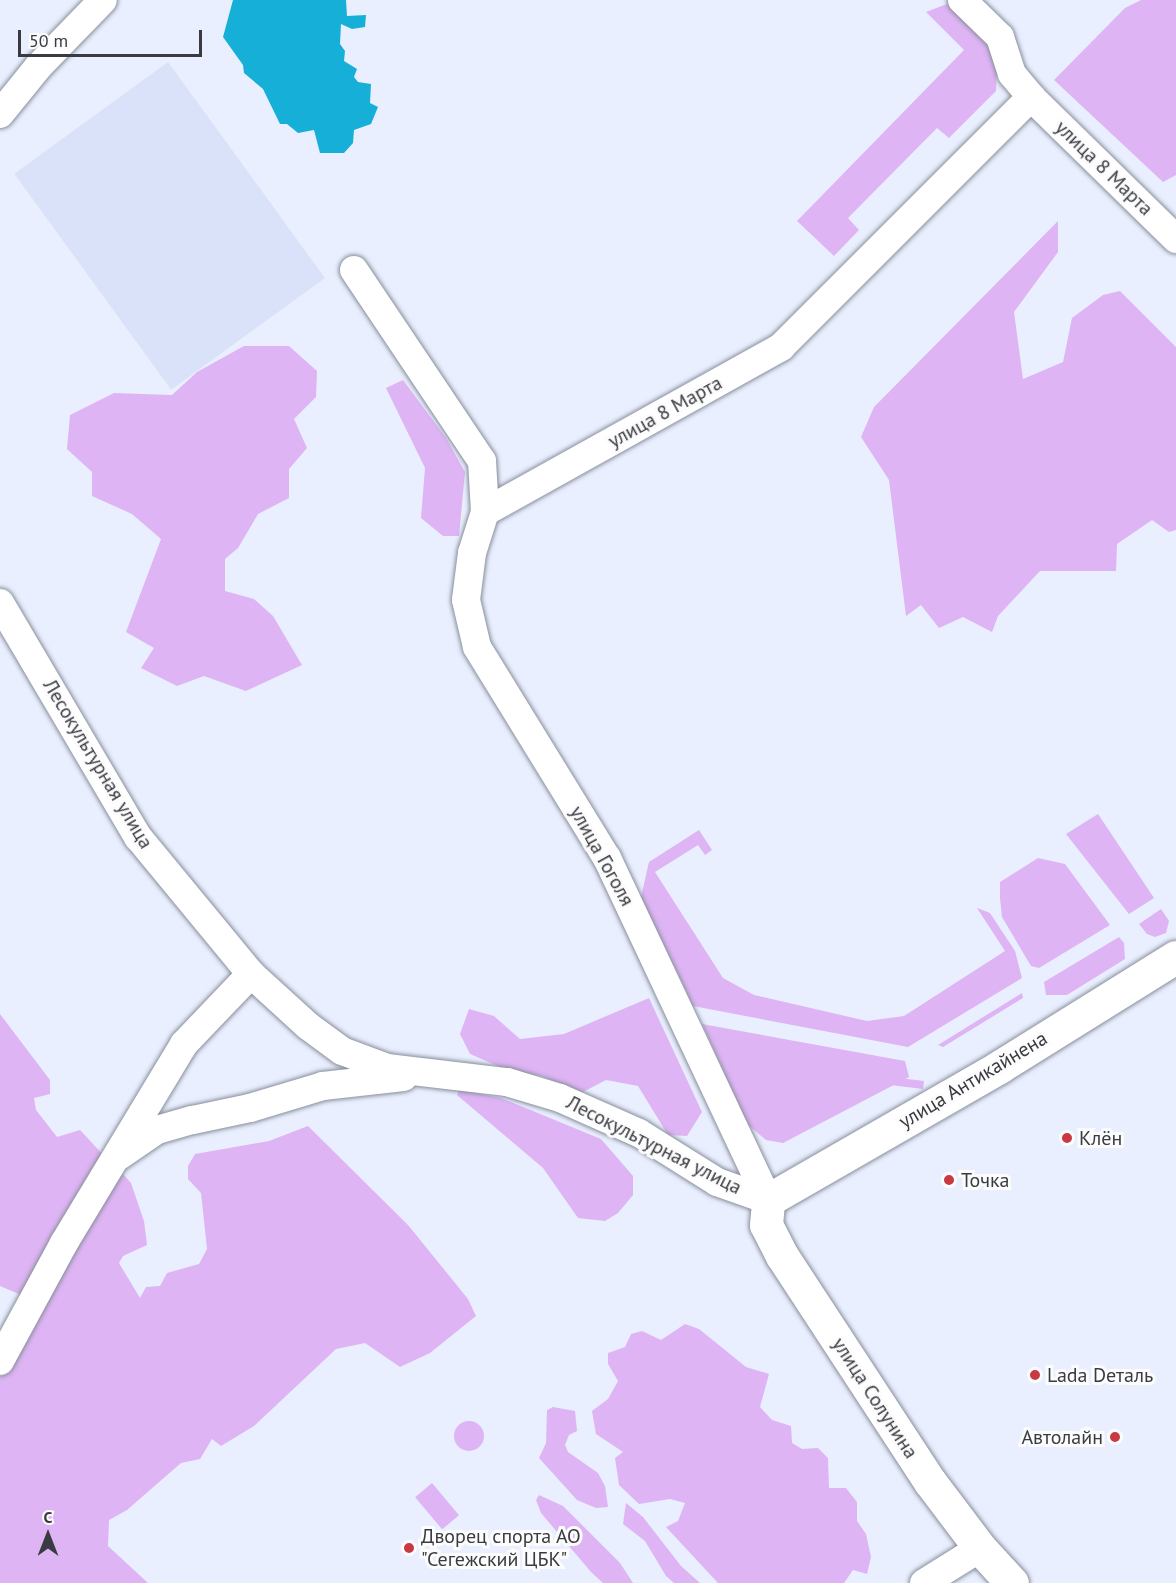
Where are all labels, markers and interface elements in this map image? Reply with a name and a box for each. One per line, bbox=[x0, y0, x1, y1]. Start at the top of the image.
scale bar bbox=[21, 18, 206, 56]
text: 50 m bbox=[29, 29, 68, 52]
street label: улица 8 Марта bbox=[1050, 115, 1158, 221]
street label: улица 8 Марта bbox=[604, 371, 726, 453]
street label: Лесокультурная улица bbox=[38, 675, 158, 853]
street label: улица Гоголя bbox=[565, 802, 639, 910]
street label: улица Антикайнена bbox=[894, 1026, 1052, 1134]
street label: Лесокультурная улица bbox=[562, 1090, 746, 1200]
place label: Клён bbox=[1079, 1126, 1122, 1150]
marker: Клён bbox=[1060, 1131, 1074, 1145]
place label: Точка bbox=[961, 1168, 1010, 1192]
marker: Точка bbox=[942, 1173, 956, 1187]
street label: улица Солунина bbox=[827, 1333, 923, 1463]
place label: Lada Dеталь bbox=[1047, 1363, 1153, 1387]
marker: Lada Dеталь bbox=[1028, 1368, 1042, 1382]
place label: Автолайн bbox=[1021, 1425, 1103, 1449]
marker: Автолайн bbox=[1108, 1430, 1122, 1444]
north arrow bbox=[18, 1505, 78, 1565]
text: С bbox=[44, 1507, 52, 1527]
place label: Дворец спорта АО "Сегежский ЦБК" bbox=[421, 1524, 581, 1571]
marker: Дворец спорта АО "Сегежский ЦБК" bbox=[402, 1541, 416, 1555]

